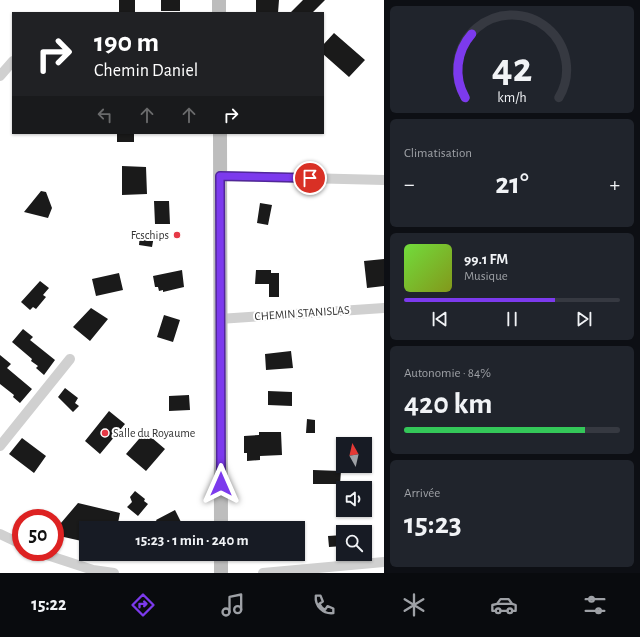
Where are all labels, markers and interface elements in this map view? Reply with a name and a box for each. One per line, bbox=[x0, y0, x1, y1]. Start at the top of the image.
icon: right bbox=[28, 28, 80, 80]
text: 190 m bbox=[94, 29, 159, 57]
text: 42 bbox=[492, 48, 532, 89]
text: Chemin Daniel bbox=[94, 62, 198, 80]
text: km/h bbox=[497, 90, 527, 104]
icon: left bbox=[94, 104, 116, 126]
icon: ahead bbox=[136, 104, 158, 126]
icon: ahead bbox=[178, 104, 200, 126]
icon: right bbox=[220, 104, 242, 126]
text: Climatisation bbox=[404, 147, 472, 160]
pin bbox=[293, 161, 327, 195]
icon: arrive bbox=[299, 167, 321, 189]
text: 21° bbox=[495, 169, 529, 199]
text: − bbox=[404, 173, 415, 195]
text: + bbox=[609, 173, 620, 195]
place label: Fcschips bbox=[131, 229, 169, 241]
marker: Fcschips bbox=[172, 230, 182, 240]
text: 99.1 FM bbox=[464, 252, 508, 267]
text: Musique bbox=[464, 270, 508, 283]
street label: CHEMIN STANISLAS bbox=[254, 304, 350, 322]
icon: previous bbox=[429, 308, 451, 330]
icon: pause bbox=[501, 308, 523, 330]
icon: next bbox=[573, 308, 595, 330]
text: Autonomie · 84% bbox=[404, 367, 491, 380]
text: 420 km bbox=[404, 389, 492, 419]
place label: Salle du Royaume bbox=[113, 427, 195, 440]
marker: Salle du Royaume bbox=[100, 428, 110, 438]
north arrow bbox=[336, 437, 372, 473]
map controls bbox=[336, 437, 372, 561]
position arrow bbox=[200, 463, 242, 505]
button: sound bbox=[336, 481, 372, 517]
text: Arrivée bbox=[404, 487, 440, 500]
speed limit sign: 50 bbox=[12, 509, 64, 561]
text: 15:23 bbox=[404, 509, 462, 539]
button: search bbox=[336, 525, 372, 561]
text: 15:23 · 1 min · 240 m bbox=[135, 533, 249, 548]
icon: directions bbox=[129, 591, 157, 619]
icon: music bbox=[219, 591, 247, 619]
icon: phone bbox=[310, 591, 338, 619]
icon: climate bbox=[400, 591, 428, 619]
icon: car bbox=[490, 591, 518, 619]
icon: filters bbox=[581, 591, 609, 619]
text: 15:22 bbox=[31, 596, 67, 614]

